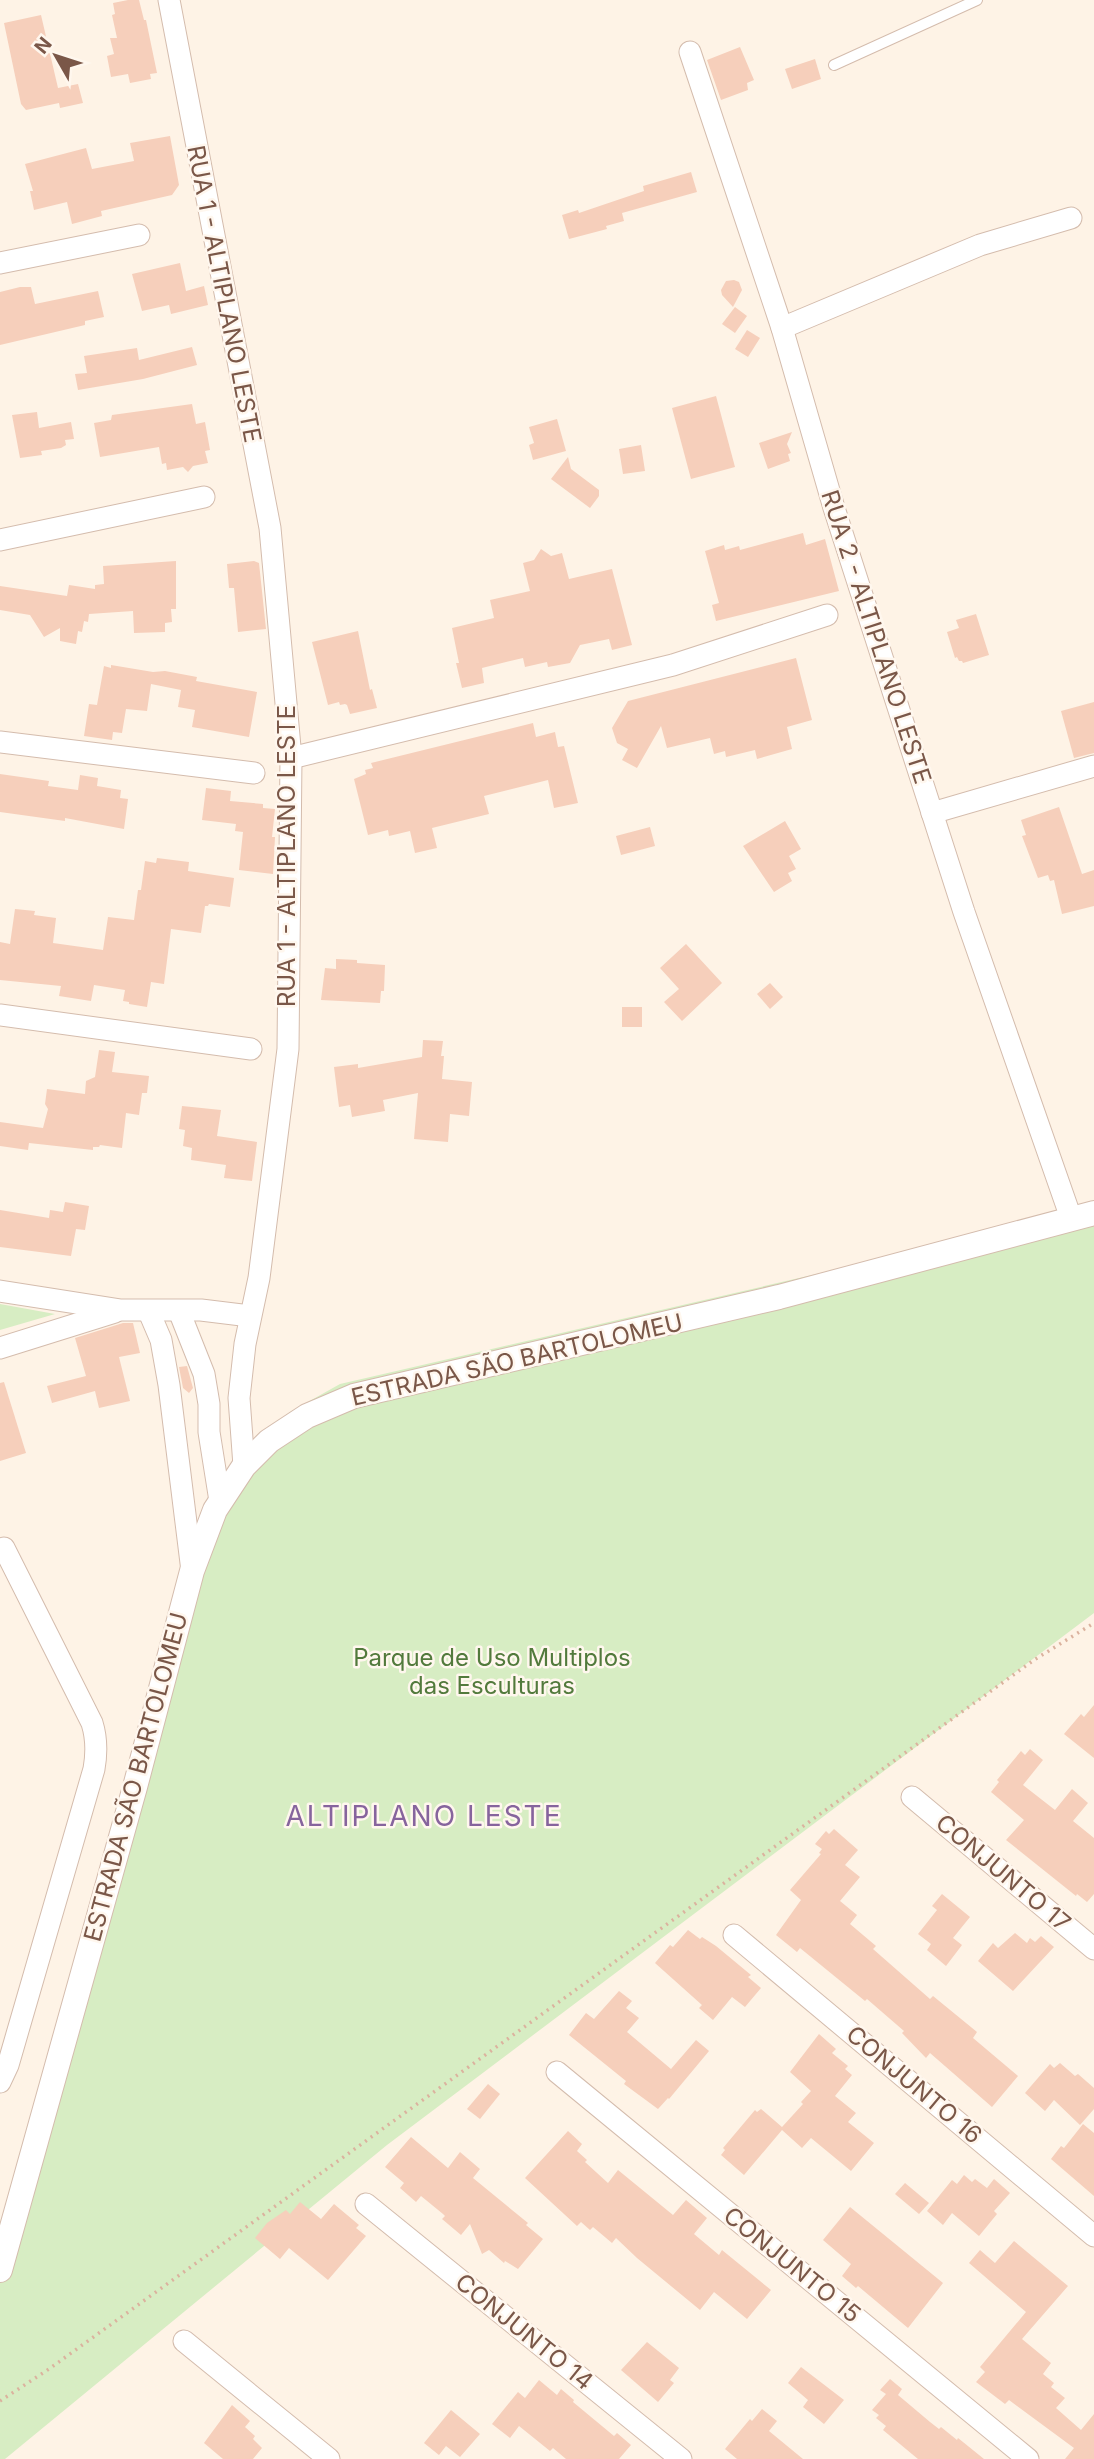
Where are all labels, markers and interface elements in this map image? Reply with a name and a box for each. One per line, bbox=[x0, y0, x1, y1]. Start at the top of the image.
north arrow bbox=[21, 21, 91, 91]
text: N bbox=[30, 33, 57, 58]
street label: RUA 1 - ALTIPLANO LESTE bbox=[181, 143, 268, 445]
street label: RUA 2 - ALTIPLANO LESTE bbox=[815, 486, 938, 787]
street label: RUA 1 - ALTIPLANO LESTE bbox=[272, 705, 301, 1007]
street label: ESTRADA SÃO BARTOLOMEU bbox=[348, 1307, 686, 1412]
street label: ESTRADA SÃO BARTOLOMEU bbox=[78, 1609, 193, 1945]
park label: Parque de Uso Multiplos das Esculturas bbox=[353, 1643, 631, 1700]
district label: ALTIPLANO LESTE bbox=[286, 1799, 563, 1833]
street label: CONJUNTO 17 bbox=[930, 1808, 1077, 1937]
street label: CONJUNTO 16 bbox=[841, 2019, 988, 2150]
street label: CONJUNTO 15 bbox=[718, 2201, 867, 2329]
street label: CONJUNTO 14 bbox=[450, 2267, 599, 2396]

